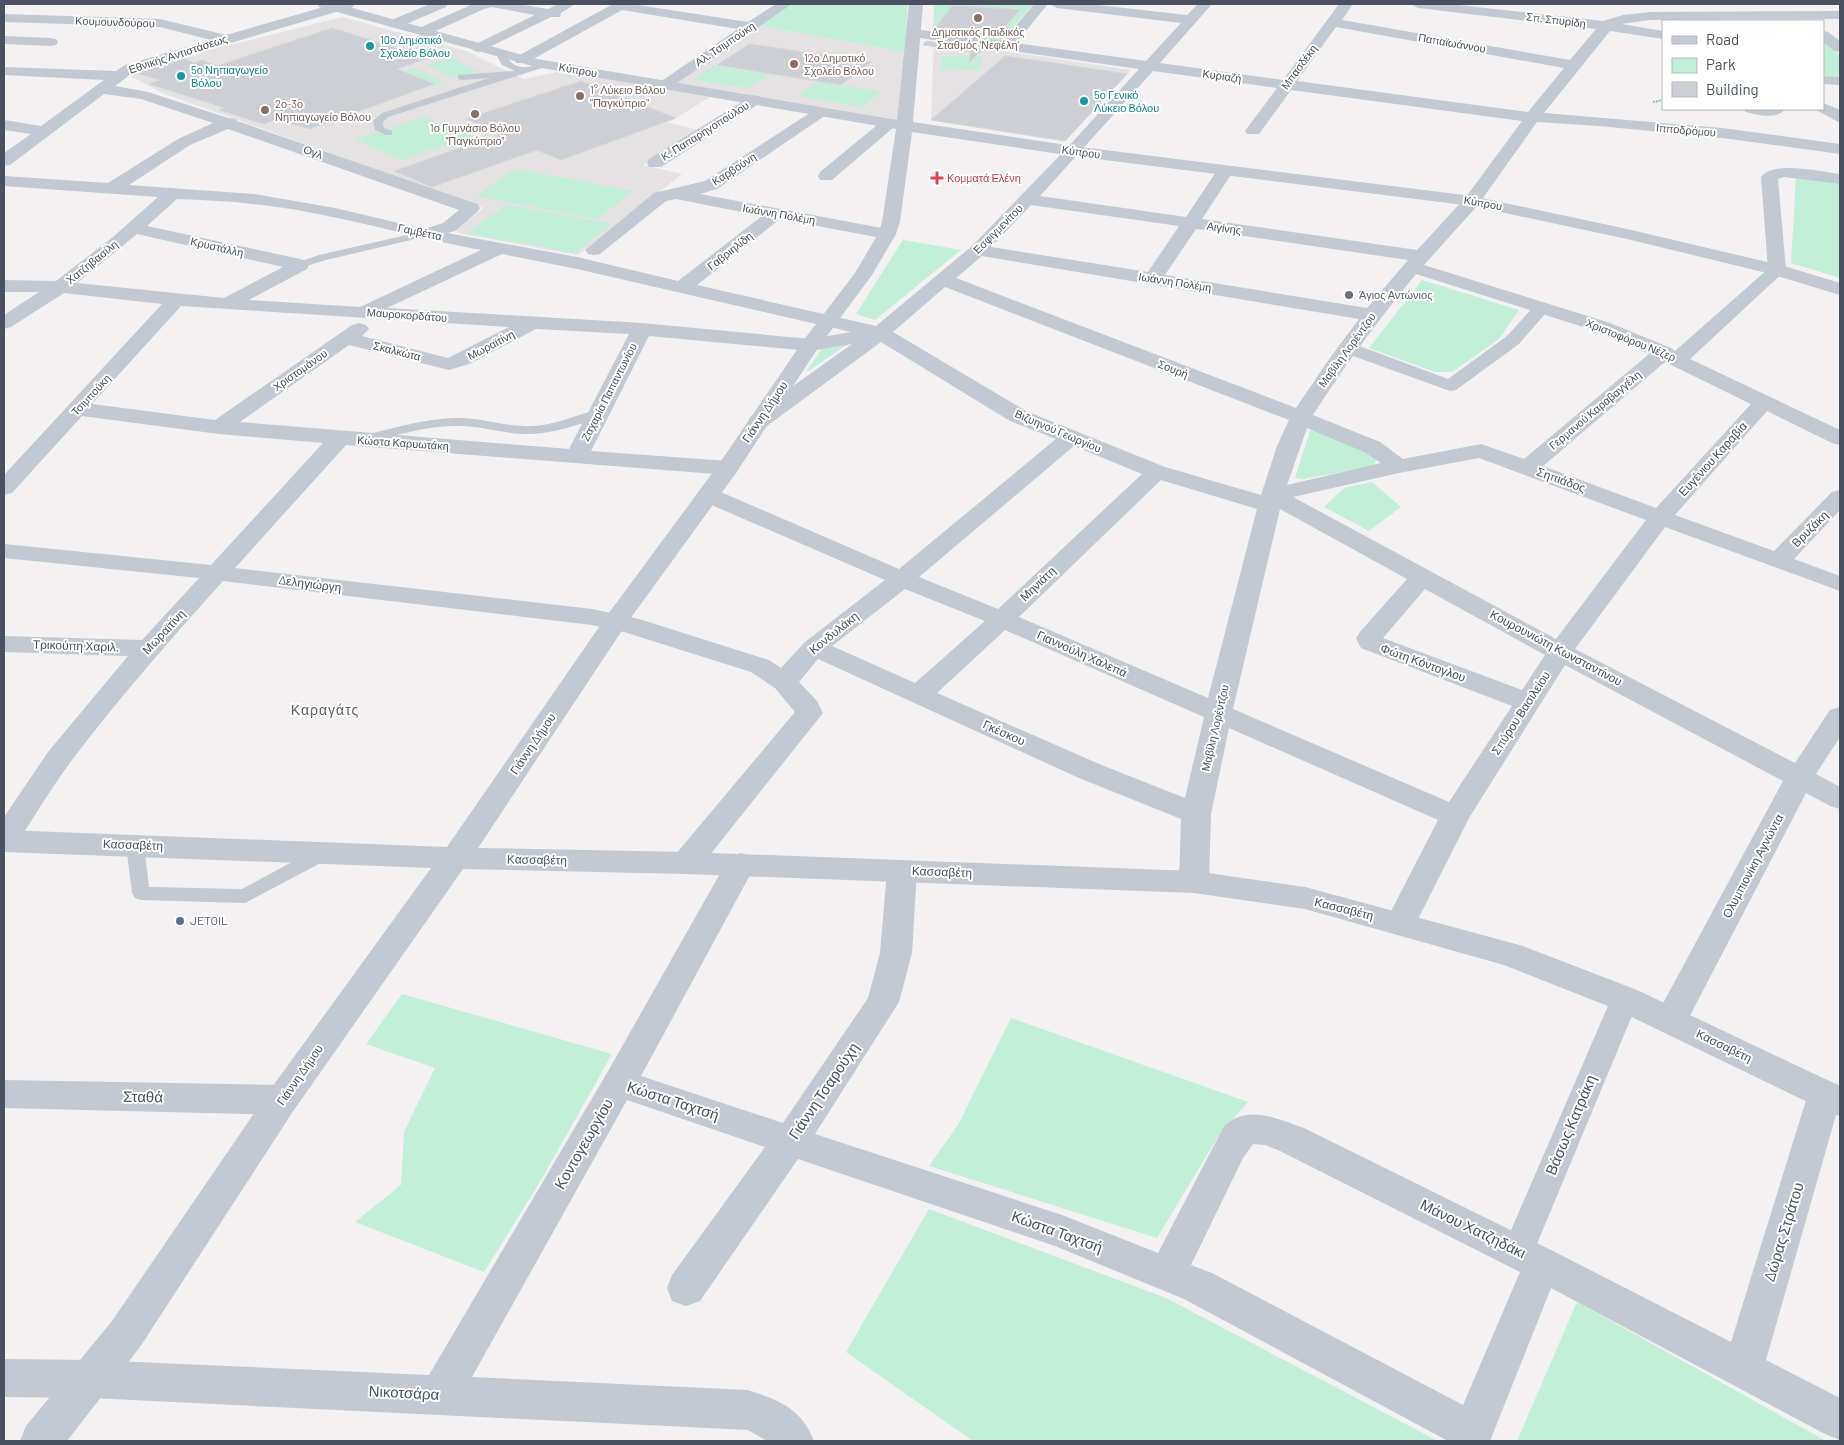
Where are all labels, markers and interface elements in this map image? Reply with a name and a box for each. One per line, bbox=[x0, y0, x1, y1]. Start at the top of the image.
street label: Σπ. Σπυρίδη bbox=[1525, 9, 1587, 30]
marker: Δημοτικός Παιδικός Σταθμός 'Νεφέλη' bbox=[972, 12, 984, 24]
street label: Κουμουνδούρου bbox=[75, 14, 155, 29]
street label: Αλ. Τσιμπούκη bbox=[692, 19, 757, 68]
legend bbox=[1662, 20, 1824, 110]
place label: Δημοτικός Παιδικός Σταθμός 'Νεφέλη' bbox=[932, 25, 1024, 51]
street label: Παπαϊωάννου bbox=[1417, 30, 1487, 55]
text: Road bbox=[1706, 30, 1739, 48]
street label: Εθνικής Αντιστάσεως bbox=[127, 31, 229, 76]
place label: 10ο Δημοτικό Σχολείο Βόλου bbox=[380, 33, 450, 59]
marker: 10ο Δημοτικό Σχολείο Βόλου bbox=[364, 40, 376, 52]
street label: Μπασδέκη bbox=[1278, 42, 1319, 92]
place label: 12ο Δημοτικό Σχολείο Βόλου bbox=[804, 51, 874, 77]
text: Park bbox=[1706, 55, 1736, 73]
marker: 12ο Δημοτικό Σχολείο Βόλου bbox=[788, 58, 800, 70]
street label: Κύπρου bbox=[558, 60, 598, 79]
place label: 5ο Νηπιαγωγείο Βόλου bbox=[191, 63, 268, 89]
street label: Κυριαζή bbox=[1202, 66, 1242, 85]
marker: 5ο Νηπιαγωγείο Βόλου bbox=[175, 70, 187, 82]
text: Building bbox=[1706, 80, 1759, 98]
place label: 1° Λύκειο Βόλου "Παγκύπριο" bbox=[590, 83, 665, 109]
place label: 5ο Γενικό Λύκειο Βόλου bbox=[1094, 88, 1159, 114]
marker: 1° Λύκειο Βόλου "Παγκύπριο" bbox=[574, 90, 586, 102]
marker: 5ο Γενικό Λύκειο Βόλου bbox=[1078, 95, 1090, 107]
place label: 2ο-3ο Νηπιαγωγείο Βόλου bbox=[275, 97, 371, 123]
street label: Κ. Παπαρηγοπούλου bbox=[658, 98, 751, 163]
marker: 2ο-3ο Νηπιαγωγείο Βόλου bbox=[259, 104, 271, 116]
marker: 1ο Γυμνάσιο Βόλου ''Παγκύπριο'' bbox=[469, 108, 481, 120]
street label: Ιπποδρόμου bbox=[1656, 120, 1717, 139]
place label: 1ο Γυμνάσιο Βόλου ''Παγκύπριο'' bbox=[430, 121, 520, 147]
street label: Ογλ bbox=[302, 142, 325, 161]
street label: Κύπρου bbox=[1061, 142, 1101, 161]
street label: Καρβούνη bbox=[709, 150, 758, 188]
place label: Κομματά Ελένη bbox=[947, 171, 1021, 184]
marker: Κομματά Ελένη bbox=[931, 172, 943, 184]
street label: Κύπρου bbox=[1463, 193, 1503, 212]
street label: Ιωάννη Πολέμη bbox=[742, 201, 817, 226]
street label: Εσφιγμενίτου bbox=[970, 201, 1025, 256]
street label: Αιγίνης bbox=[1206, 219, 1242, 236]
street label: Γαμβέττα bbox=[397, 221, 444, 243]
street label: Γαβριηλίδη bbox=[705, 229, 755, 272]
street label: Κρυστάλλη bbox=[189, 234, 245, 259]
street label: Χατζηβασίλη bbox=[63, 237, 120, 286]
street label: Ιωάννη Πολέμη bbox=[1138, 269, 1212, 294]
place label: Άγιος Αντώνιος bbox=[1359, 288, 1433, 301]
marker: Άγιος Αντώνιος bbox=[1343, 289, 1355, 301]
street label: Μαυροκορδάτου bbox=[366, 305, 448, 324]
street label: Μαβίλη Λορέντζου bbox=[1315, 310, 1378, 389]
street label: Χριστοφόρου Νέζερ bbox=[1584, 316, 1678, 364]
street label: Μωραϊτίνη bbox=[465, 327, 516, 362]
street label: Σκαλκώτα bbox=[372, 338, 423, 363]
street label: Ζαχαρία Παπαντωνίου bbox=[578, 341, 639, 443]
street label: Χριστομάνου bbox=[270, 346, 329, 393]
street label: Σουρή bbox=[1156, 357, 1190, 380]
street label: Γερμανού Καραβαγγέλη bbox=[1546, 367, 1643, 452]
street label: Τσιμπούκη bbox=[68, 371, 113, 418]
street label: Γιάννη Δήμου bbox=[739, 378, 791, 445]
street label: Βιζυηνού Γεωργίου bbox=[1013, 406, 1103, 455]
street label: Ευγένιου Καραβία bbox=[1675, 418, 1750, 499]
street label: Κώστα Καρυωτάκη bbox=[357, 433, 449, 452]
street label: Σηπιάδος bbox=[1535, 464, 1588, 495]
street label: Βρυζάκη bbox=[1788, 507, 1831, 550]
street label: Μηνιάτη bbox=[1017, 563, 1059, 604]
street label: Δεληγιώργη bbox=[278, 572, 342, 595]
street label: Μωραϊτίνη bbox=[139, 606, 188, 657]
street label: Κουρουνιώτη Κωνσταντίνου bbox=[1488, 606, 1625, 689]
street label: Κονδυλάκη bbox=[806, 608, 861, 657]
street label: Γιαννούλη Χαλεπά bbox=[1035, 627, 1130, 680]
street label: Τρικούπη Χαριλ. bbox=[33, 636, 120, 655]
street label: Φώτη Κόντογλου bbox=[1379, 640, 1468, 685]
street label: Σπύρου Βασιλείου bbox=[1488, 668, 1553, 757]
street label: Μαβίλη Λορέντζου bbox=[1198, 683, 1231, 773]
district label: Καραγάτς bbox=[291, 701, 359, 718]
street label: Γιάννη Δήμου bbox=[507, 710, 559, 777]
street label: Γκέσκου bbox=[981, 717, 1028, 748]
street label: Ολυμπιονίκη Αγνώντα bbox=[1719, 811, 1786, 920]
street label: Κασσαβέτη bbox=[103, 836, 163, 853]
street label: Κασσαβέτη bbox=[507, 851, 567, 868]
street label: Κασσαβέτη bbox=[912, 863, 972, 880]
street label: Κασσαβέτη bbox=[1313, 894, 1375, 923]
place label: JETOIL bbox=[190, 913, 228, 927]
marker: JETOIL bbox=[174, 915, 186, 927]
street label: Κασσαβέτη bbox=[1694, 1026, 1755, 1065]
street label: Γιάννη Τσαρούχη bbox=[784, 1039, 862, 1142]
street label: Γιάννη Δήμου bbox=[273, 1041, 326, 1108]
street label: Βάσως Κατράκη bbox=[1541, 1072, 1599, 1178]
street label: Κώστα Ταχτσή bbox=[625, 1077, 722, 1123]
street label: Σταθά bbox=[123, 1087, 163, 1105]
street label: Κοντογεωργίου bbox=[550, 1095, 616, 1192]
street label: Δώρας Στράτου bbox=[1759, 1180, 1807, 1283]
street label: Μάνου Χατζηδάκι bbox=[1418, 1195, 1529, 1261]
street label: Κώστα Ταχτσή bbox=[1009, 1206, 1105, 1256]
street label: Νικοτσάρα bbox=[368, 1381, 440, 1403]

